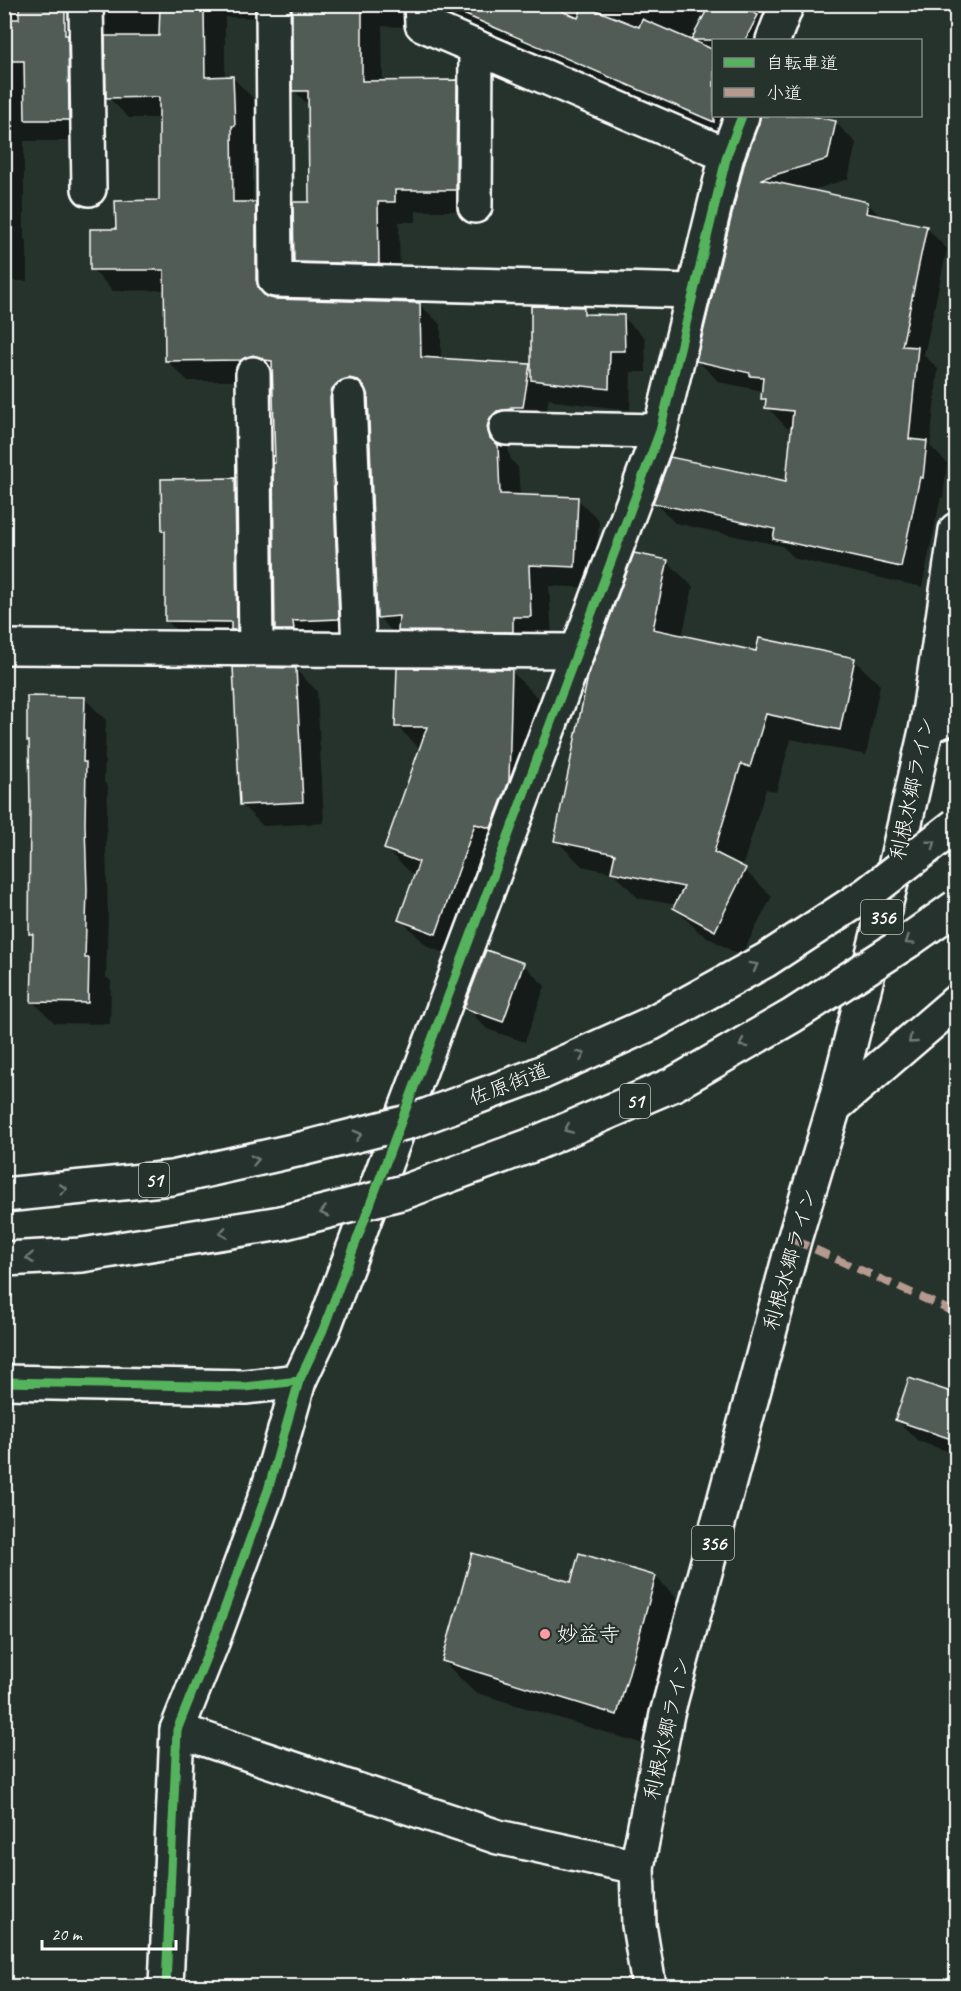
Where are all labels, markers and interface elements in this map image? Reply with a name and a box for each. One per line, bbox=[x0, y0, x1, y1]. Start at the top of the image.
legend bbox=[712, 39, 922, 117]
text: 自転車道 bbox=[766, 52, 838, 74]
text: 小道 bbox=[766, 82, 802, 104]
street label: 利根水郷ライン bbox=[884, 714, 940, 862]
one-way arrow bbox=[925, 840, 936, 851]
road number: 356 bbox=[861, 900, 903, 934]
one-way arrow bbox=[904, 934, 915, 945]
one-way arrow bbox=[748, 962, 758, 973]
one-way arrow bbox=[908, 1033, 919, 1044]
one-way arrow bbox=[739, 1037, 750, 1048]
one-way arrow bbox=[574, 1050, 585, 1062]
street label: 佐原街道 bbox=[465, 1057, 553, 1111]
road number: 51 bbox=[620, 1084, 650, 1118]
one-way arrow bbox=[564, 1122, 575, 1134]
one-way arrow bbox=[353, 1129, 363, 1142]
one-way arrow bbox=[250, 1154, 260, 1167]
road number: 51 bbox=[139, 1163, 169, 1197]
one-way arrow bbox=[58, 1183, 67, 1196]
street label: 利根水郷ライン bbox=[757, 1185, 823, 1333]
one-way arrow bbox=[320, 1205, 330, 1218]
one-way arrow bbox=[219, 1226, 228, 1238]
one-way arrow bbox=[26, 1252, 35, 1265]
road number: 356 bbox=[692, 1526, 734, 1560]
place label: 妙益寺 bbox=[557, 1621, 620, 1647]
marker: 妙益寺 bbox=[538, 1627, 552, 1641]
street label: 利根水郷ライン bbox=[638, 1654, 696, 1802]
scale bar bbox=[42, 1913, 176, 1951]
text: 20 m bbox=[51, 1923, 84, 1945]

